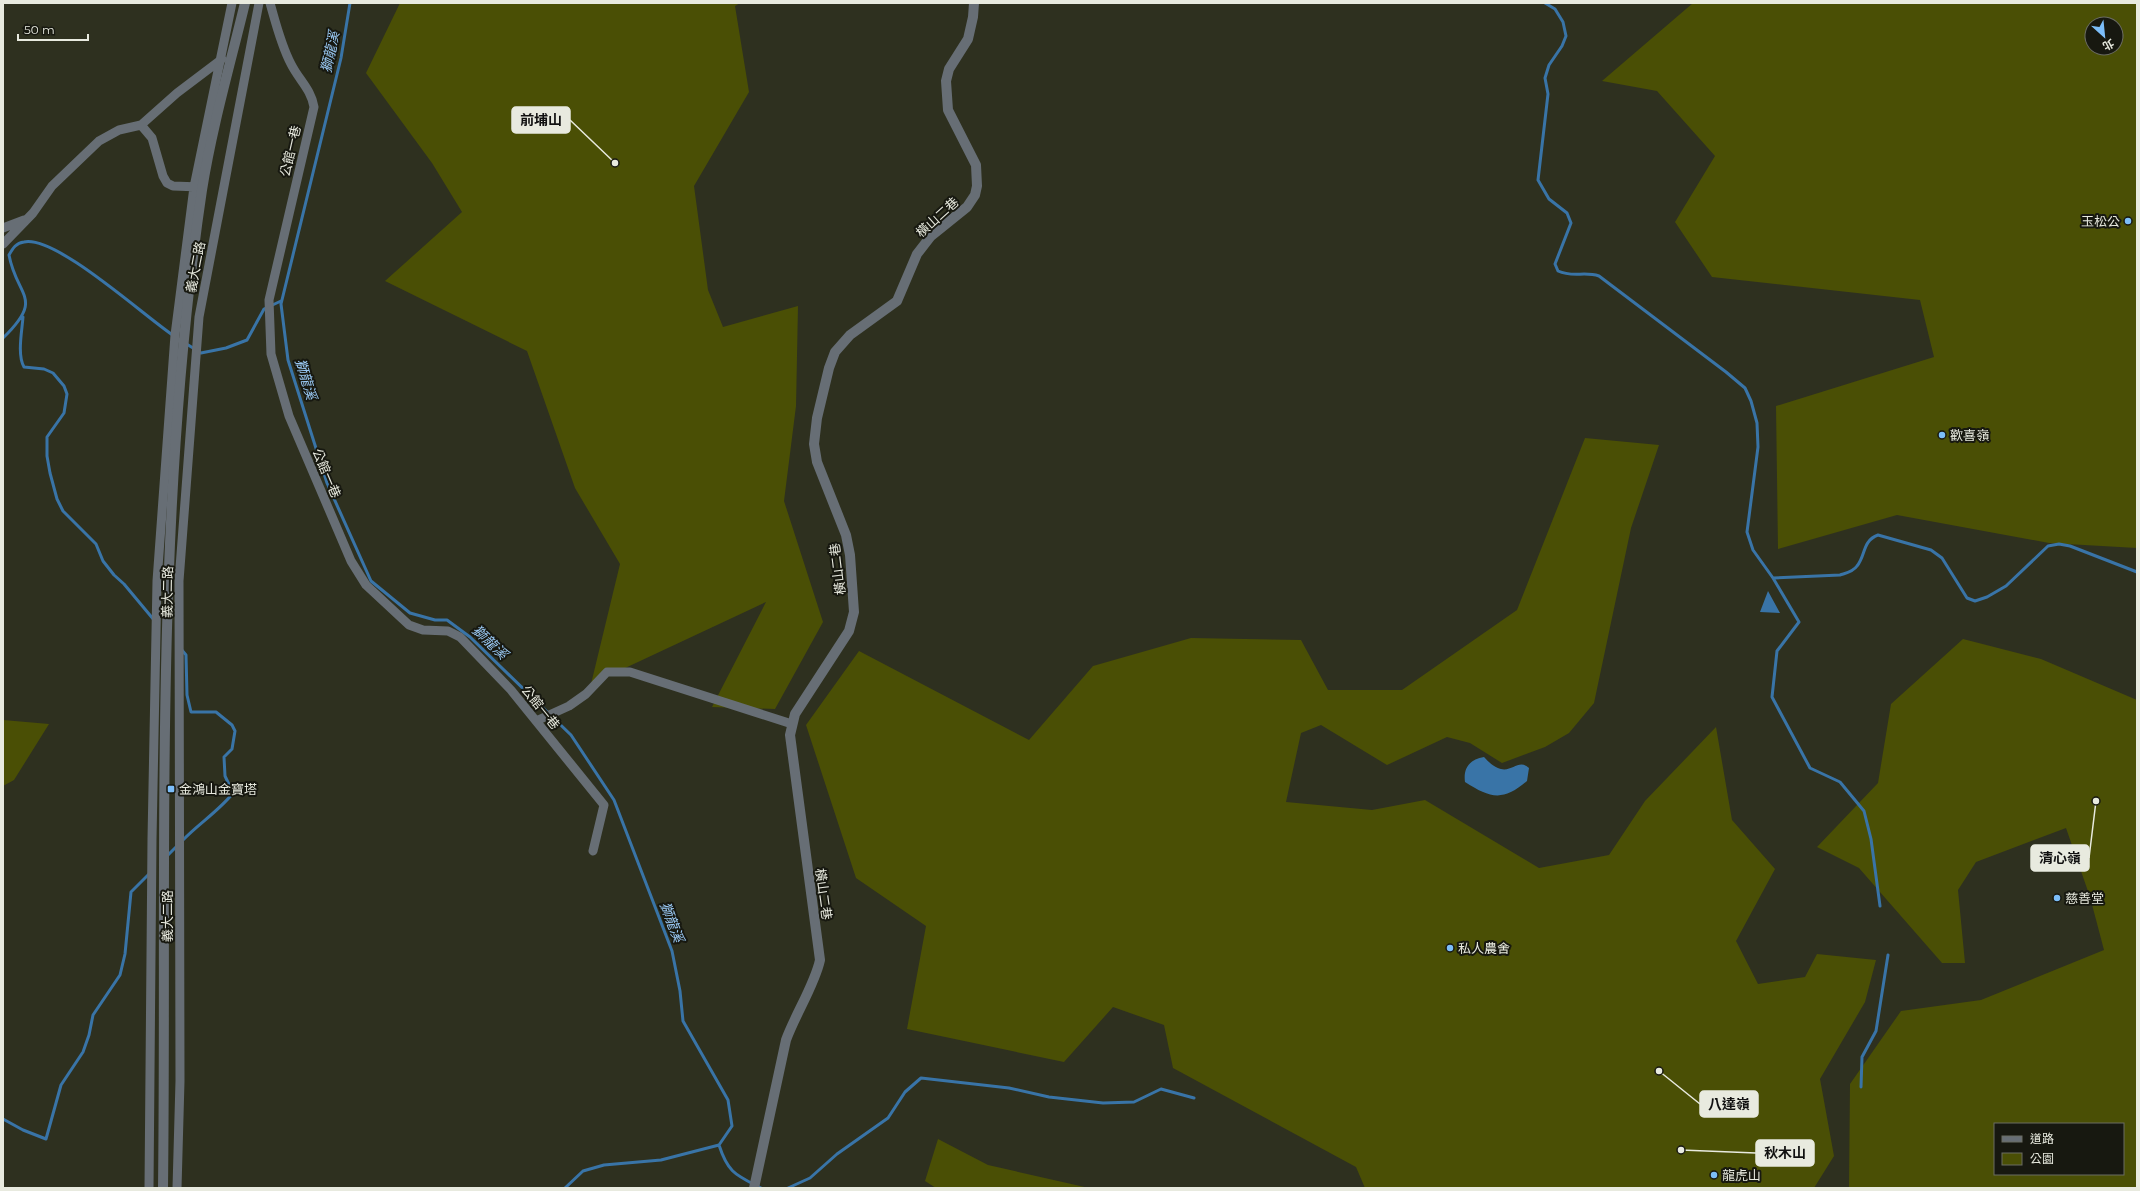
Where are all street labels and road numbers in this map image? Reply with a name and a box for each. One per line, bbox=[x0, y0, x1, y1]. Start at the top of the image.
street label: 公館一巷 bbox=[276, 124, 304, 178]
street label: 橫山二巷 bbox=[912, 194, 962, 240]
street label: 義大二路 bbox=[182, 240, 208, 294]
street label: 公館一巷 bbox=[309, 446, 345, 500]
street label: 橫山二巷 bbox=[826, 542, 848, 596]
street label: 義大二路 bbox=[159, 566, 175, 618]
street label: 公館一巷 bbox=[518, 682, 564, 732]
street label: 橫山二巷 bbox=[812, 867, 836, 921]
street label: 義大二路 bbox=[159, 890, 175, 942]

